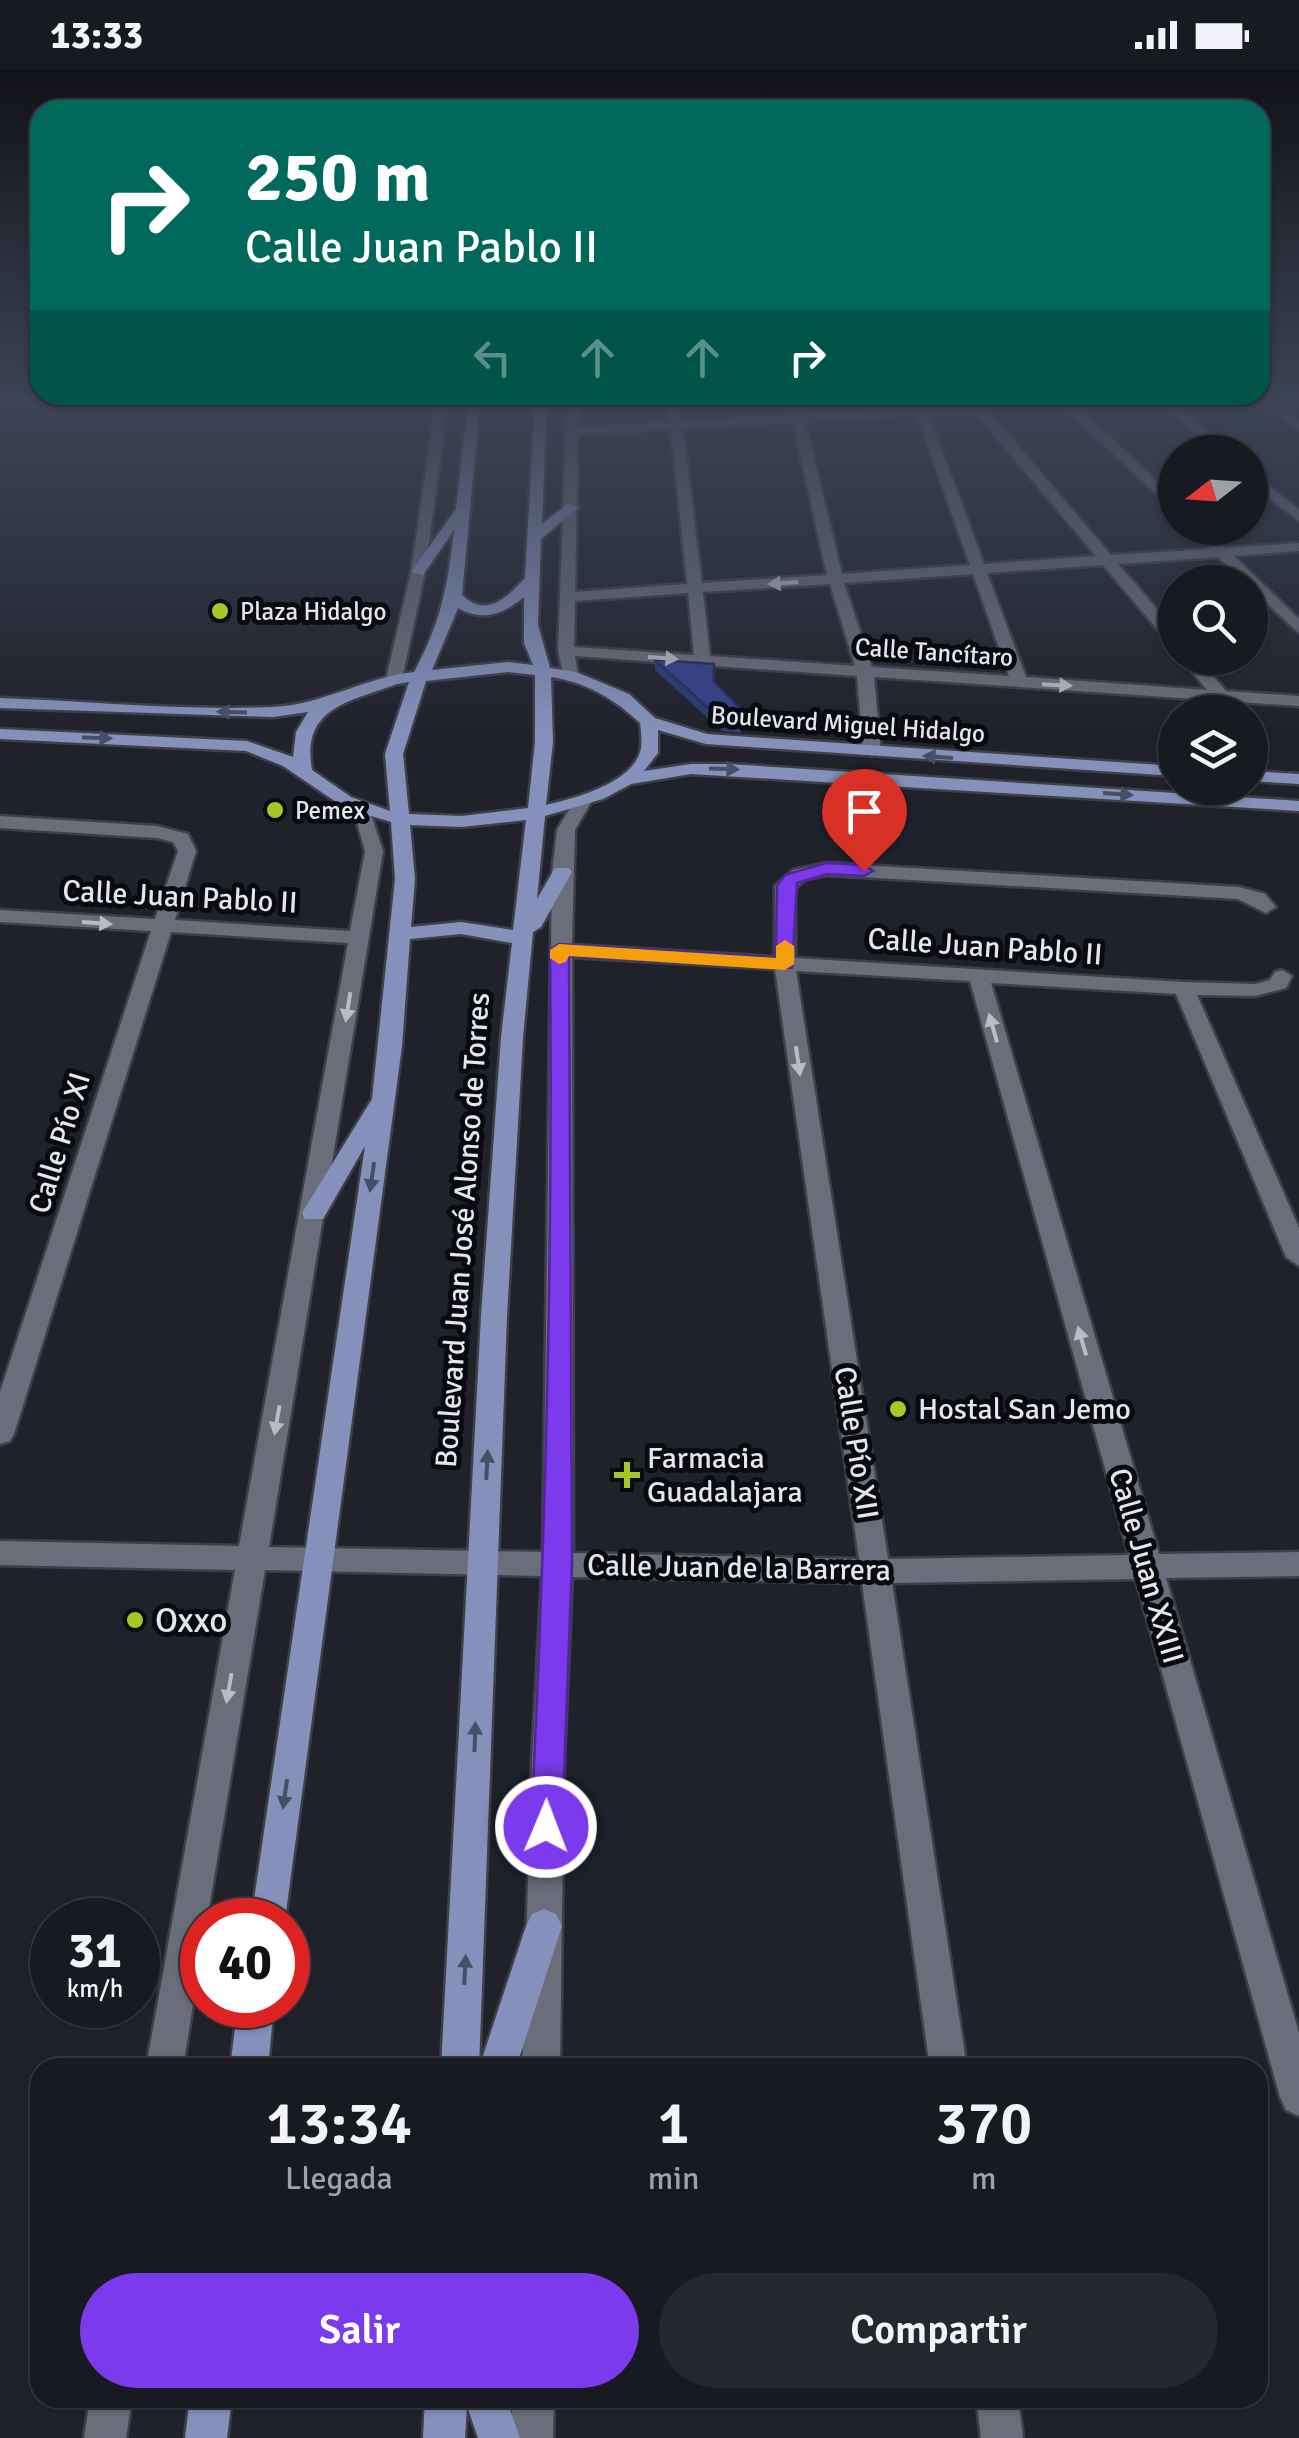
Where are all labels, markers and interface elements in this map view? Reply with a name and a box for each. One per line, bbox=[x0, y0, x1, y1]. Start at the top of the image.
text: 13:33 bbox=[50, 12, 143, 59]
text: 250 m bbox=[245, 134, 430, 220]
icon: right bbox=[80, 140, 210, 270]
text: Calle Juan Pablo II bbox=[245, 220, 598, 275]
icon: left bbox=[465, 330, 520, 385]
icon: ahead bbox=[570, 330, 625, 385]
icon: ahead bbox=[675, 330, 730, 385]
icon: right bbox=[780, 330, 835, 385]
north arrow bbox=[1158, 435, 1268, 545]
map controls bbox=[1158, 435, 1268, 805]
button: search bbox=[1158, 565, 1268, 675]
one-way arrow bbox=[766, 576, 798, 592]
place label: Plaza Hidalgo bbox=[240, 596, 387, 627]
marker: Plaza Hidalgo bbox=[209, 600, 231, 622]
street label: Calle Tancítaro bbox=[854, 631, 1014, 673]
one-way arrow bbox=[648, 651, 679, 667]
one-way arrow bbox=[1042, 677, 1074, 693]
button: layers bbox=[1158, 695, 1268, 805]
street label: Boulevard Miguel Hidalgo bbox=[710, 699, 986, 749]
one-way arrow bbox=[215, 704, 247, 720]
one-way arrow bbox=[82, 730, 114, 746]
one-way arrow bbox=[922, 748, 953, 764]
one-way arrow bbox=[708, 761, 740, 777]
pin bbox=[822, 769, 907, 872]
icon: arrive bbox=[837, 784, 892, 839]
one-way arrow bbox=[1102, 786, 1134, 802]
place label: Pemex bbox=[295, 795, 365, 826]
marker: Pemex bbox=[264, 799, 286, 821]
street label: Calle Juan Pablo II bbox=[61, 872, 299, 922]
one-way arrow bbox=[82, 916, 114, 932]
street label: Calle Juan Pablo II bbox=[866, 920, 1104, 974]
street label: Boulevard Juan José Alonso de Torres bbox=[428, 991, 498, 1469]
one-way arrow bbox=[340, 992, 355, 1024]
one-way arrow bbox=[985, 1012, 1000, 1043]
one-way arrow bbox=[791, 1045, 807, 1077]
street label: Calle Pío XI bbox=[21, 1068, 99, 1218]
one-way arrow bbox=[364, 1161, 380, 1193]
one-way arrow bbox=[1074, 1325, 1089, 1355]
street label: Calle Pío XII bbox=[826, 1364, 886, 1522]
place label: Hostal San Jemo bbox=[918, 1391, 1131, 1428]
marker: Hostal San Jemo bbox=[887, 1398, 909, 1420]
one-way arrow bbox=[269, 1405, 284, 1436]
place label: Farmacia Guadalajara bbox=[647, 1440, 803, 1511]
one-way arrow bbox=[479, 1449, 495, 1481]
marker: Farmacia Guadalajara bbox=[616, 1464, 638, 1486]
street label: Calle Juan XXIII bbox=[1100, 1464, 1192, 1668]
street label: Calle Juan de la Barrera bbox=[587, 1547, 891, 1589]
place label: Oxxo bbox=[155, 1599, 227, 1642]
marker: Oxxo bbox=[124, 1609, 146, 1631]
one-way arrow bbox=[221, 1673, 236, 1704]
one-way arrow bbox=[467, 1720, 483, 1752]
position arrow bbox=[494, 1775, 598, 1879]
one-way arrow bbox=[277, 1779, 293, 1810]
speed limit sign: 40 bbox=[180, 1898, 310, 2028]
text: 31 bbox=[68, 1920, 122, 1982]
one-way arrow bbox=[457, 1954, 473, 1986]
text: km/h bbox=[67, 1973, 123, 2004]
text: 13:34 bbox=[266, 2087, 412, 2161]
text: 1 bbox=[657, 2087, 690, 2161]
text: 370 bbox=[935, 2087, 1032, 2161]
text: Llegada bbox=[285, 2159, 393, 2198]
text: min bbox=[648, 2159, 699, 2198]
text: m bbox=[971, 2159, 997, 2198]
button: Salir bbox=[80, 2273, 639, 2388]
button: Compartir bbox=[659, 2273, 1218, 2388]

